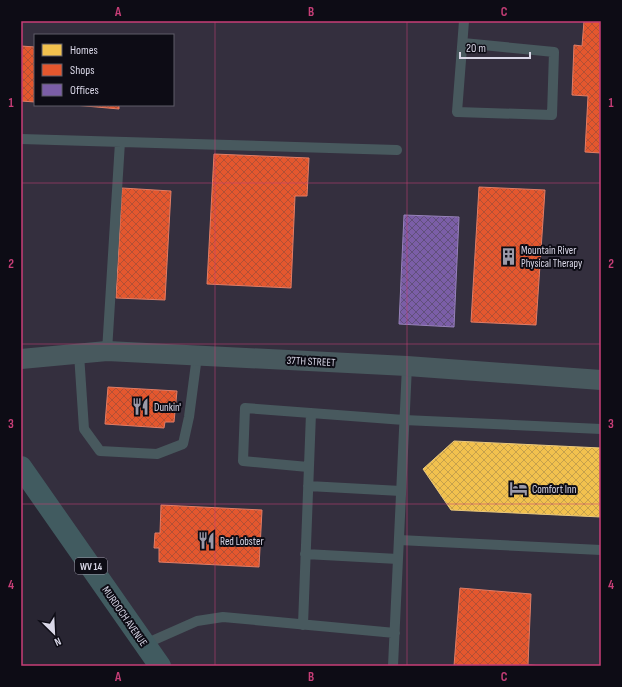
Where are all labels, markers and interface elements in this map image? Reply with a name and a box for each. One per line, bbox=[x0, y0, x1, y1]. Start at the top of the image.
text: A bbox=[114, 4, 122, 20]
text: B bbox=[308, 4, 314, 20]
text: C bbox=[501, 4, 508, 20]
legend bbox=[34, 34, 174, 106]
scale bar bbox=[460, 34, 530, 60]
text: 20 m bbox=[466, 41, 486, 56]
text: Homes bbox=[70, 43, 98, 58]
text: Shops bbox=[70, 63, 95, 78]
text: Offices bbox=[70, 83, 99, 98]
text: 1 bbox=[8, 95, 14, 111]
text: 1 bbox=[608, 95, 614, 111]
place label: Mountain River Physical Therapy bbox=[521, 244, 583, 270]
building icon: Mountain River Physical Therapy bbox=[498, 246, 518, 266]
text: 2 bbox=[8, 256, 14, 272]
text: 2 bbox=[608, 256, 614, 272]
street label: 37TH STREET bbox=[286, 354, 336, 369]
restaurant icon: Dunkin' bbox=[131, 397, 151, 417]
place label: Dunkin' bbox=[154, 401, 181, 414]
text: 3 bbox=[8, 416, 14, 432]
text: 3 bbox=[608, 416, 614, 432]
hotel icon: Comfort Inn bbox=[509, 479, 529, 499]
place label: Comfort Inn bbox=[532, 483, 577, 496]
restaurant icon: Red Lobster bbox=[197, 531, 217, 551]
place label: Red Lobster bbox=[220, 535, 264, 548]
road number: WV 14 bbox=[75, 558, 107, 574]
text: 4 bbox=[8, 577, 14, 593]
text: 4 bbox=[608, 577, 614, 593]
street label: MURDOCH AVENUE bbox=[99, 584, 150, 649]
north arrow bbox=[34, 613, 74, 653]
text: N bbox=[52, 635, 63, 649]
text: A bbox=[114, 669, 122, 685]
text: B bbox=[308, 669, 314, 685]
text: C bbox=[501, 669, 508, 685]

